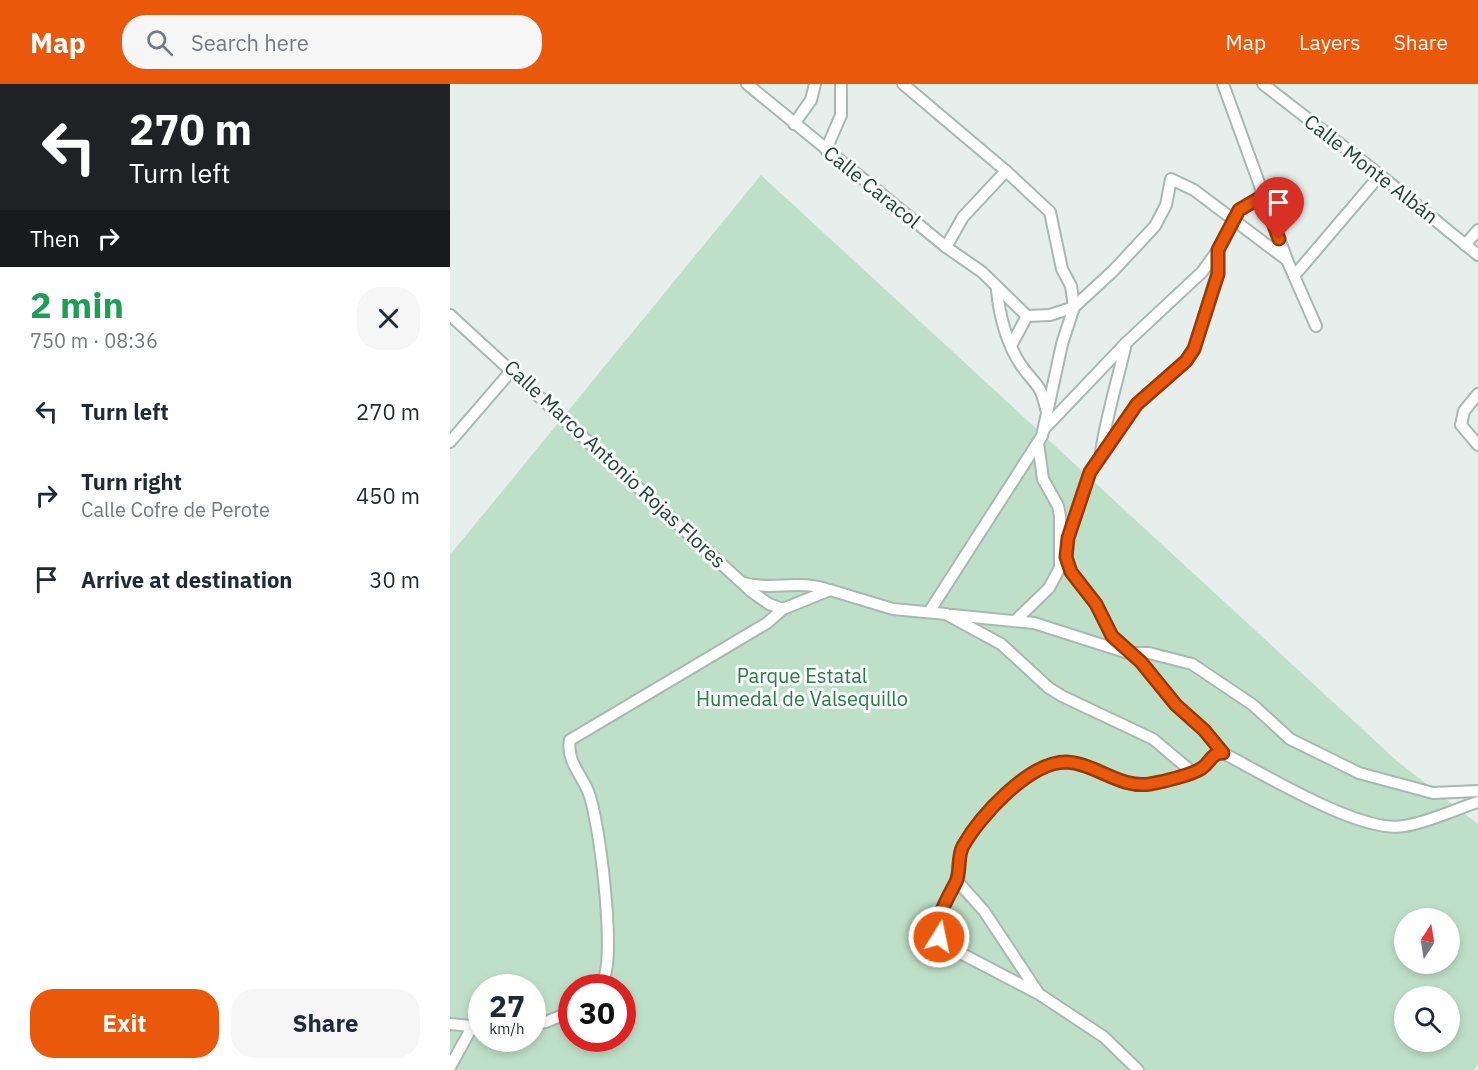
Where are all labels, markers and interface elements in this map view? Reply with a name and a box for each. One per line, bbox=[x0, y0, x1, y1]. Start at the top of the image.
search box bbox=[122, 15, 542, 69]
text: Map bbox=[30, 24, 86, 61]
icon: search bbox=[143, 26, 176, 59]
text: Search here bbox=[191, 28, 309, 57]
text: Map bbox=[1226, 28, 1266, 56]
text: Layers bbox=[1299, 28, 1361, 56]
text: Share bbox=[1394, 28, 1448, 56]
text: 270 m bbox=[129, 102, 252, 157]
icon: left bbox=[30, 108, 108, 186]
street label: Calle Monte Albán bbox=[1299, 108, 1444, 229]
street label: Calle Caracol bbox=[818, 139, 926, 234]
text: Turn left bbox=[129, 155, 230, 190]
pin bbox=[1253, 177, 1304, 239]
icon: arrive bbox=[1262, 186, 1295, 219]
icon: right bbox=[92, 222, 125, 255]
text: Then bbox=[30, 224, 80, 253]
text: 2 min bbox=[30, 281, 124, 328]
button: close bbox=[357, 287, 420, 350]
text: 750 m · 08:36 bbox=[30, 327, 158, 354]
street label: Calle Marco Antonio Rojas Flores bbox=[499, 354, 732, 574]
icon: left bbox=[30, 395, 63, 428]
text: Turn left bbox=[81, 397, 169, 426]
text: 270 m bbox=[356, 397, 420, 426]
text: Turn right bbox=[81, 467, 182, 496]
icon: right bbox=[30, 479, 63, 512]
text: 450 m bbox=[356, 481, 420, 510]
text: Calle Cofre de Perote bbox=[81, 496, 270, 523]
icon: arrive bbox=[30, 563, 63, 596]
text: Arrive at destination bbox=[81, 565, 292, 594]
text: 30 m bbox=[369, 565, 420, 594]
park label: Parque Estatal Humedal de Valsequillo bbox=[696, 662, 908, 712]
position arrow bbox=[907, 905, 971, 969]
north arrow bbox=[1394, 908, 1460, 974]
map controls bbox=[1394, 908, 1460, 1052]
speed limit sign: 30 bbox=[558, 974, 636, 1052]
text: 27 bbox=[489, 986, 525, 1025]
button: search bbox=[1394, 986, 1460, 1052]
button: Exit bbox=[30, 989, 219, 1058]
button: Share bbox=[231, 989, 420, 1058]
text: km/h bbox=[489, 1019, 525, 1038]

